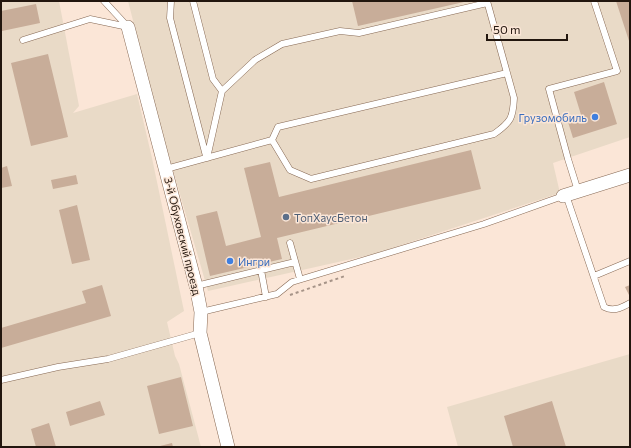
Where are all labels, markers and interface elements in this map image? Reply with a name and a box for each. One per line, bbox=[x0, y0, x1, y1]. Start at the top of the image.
scale bar bbox=[487, 16, 567, 42]
text: 50 m bbox=[493, 22, 521, 36]
place label: Грузомобиль bbox=[518, 111, 587, 124]
marker: Грузомобиль bbox=[590, 112, 600, 122]
street label: 3-й Обуховский проезд bbox=[162, 176, 204, 297]
place label: ТопХаусБетон bbox=[294, 211, 368, 224]
marker: ТопХаусБетон bbox=[281, 212, 291, 222]
place label: Ингри bbox=[238, 255, 270, 268]
marker: Ингри bbox=[225, 256, 235, 266]

